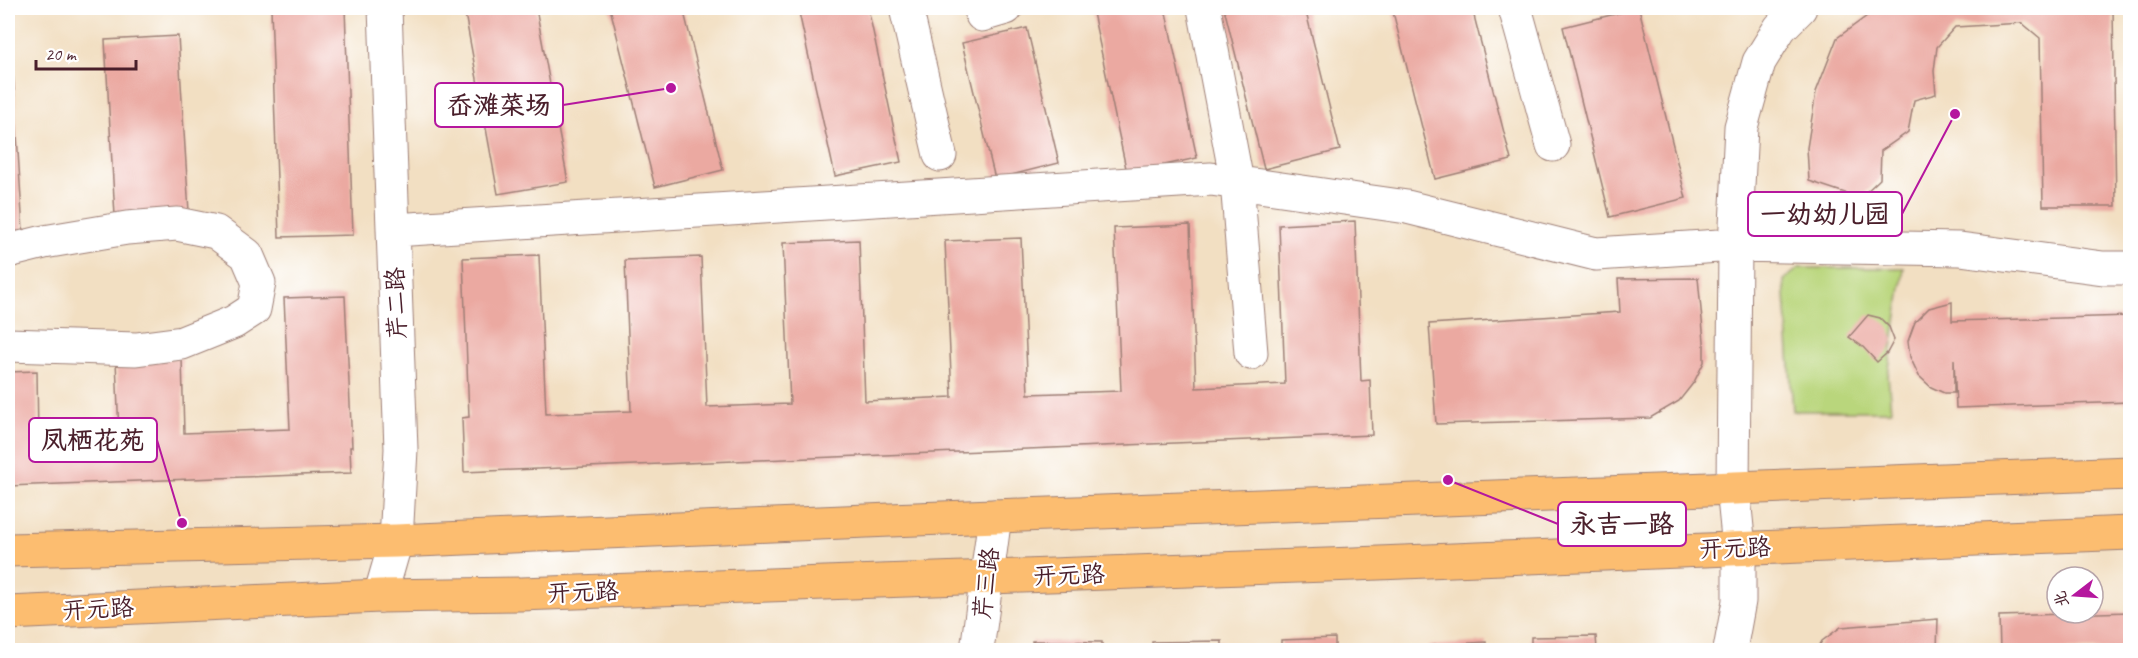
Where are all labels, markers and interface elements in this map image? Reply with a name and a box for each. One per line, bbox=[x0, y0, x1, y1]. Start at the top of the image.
scale bar bbox=[36, 33, 136, 71]
text: 20 m bbox=[45, 43, 78, 65]
callout: 岙滩菜场 bbox=[435, 83, 563, 127]
text: 岙滩菜场 bbox=[447, 89, 551, 122]
callout: 一幼幼儿园 bbox=[1748, 192, 1902, 236]
text: 一幼幼儿园 bbox=[1760, 198, 1890, 231]
street label: 芹二路 bbox=[380, 266, 412, 340]
callout: 凤栖花苑 bbox=[29, 418, 157, 462]
text: 凤栖花苑 bbox=[41, 424, 145, 457]
callout: 永吉一路 bbox=[1558, 502, 1686, 546]
text: 永吉一路 bbox=[1570, 508, 1674, 541]
street label: 开元路 bbox=[1698, 532, 1772, 564]
street label: 芹三路 bbox=[967, 545, 1005, 621]
street label: 开元路 bbox=[1032, 559, 1106, 591]
north arrow bbox=[2045, 565, 2105, 625]
street label: 开元路 bbox=[546, 576, 620, 608]
text: 北 bbox=[2050, 589, 2074, 610]
street label: 开元路 bbox=[61, 592, 135, 626]

